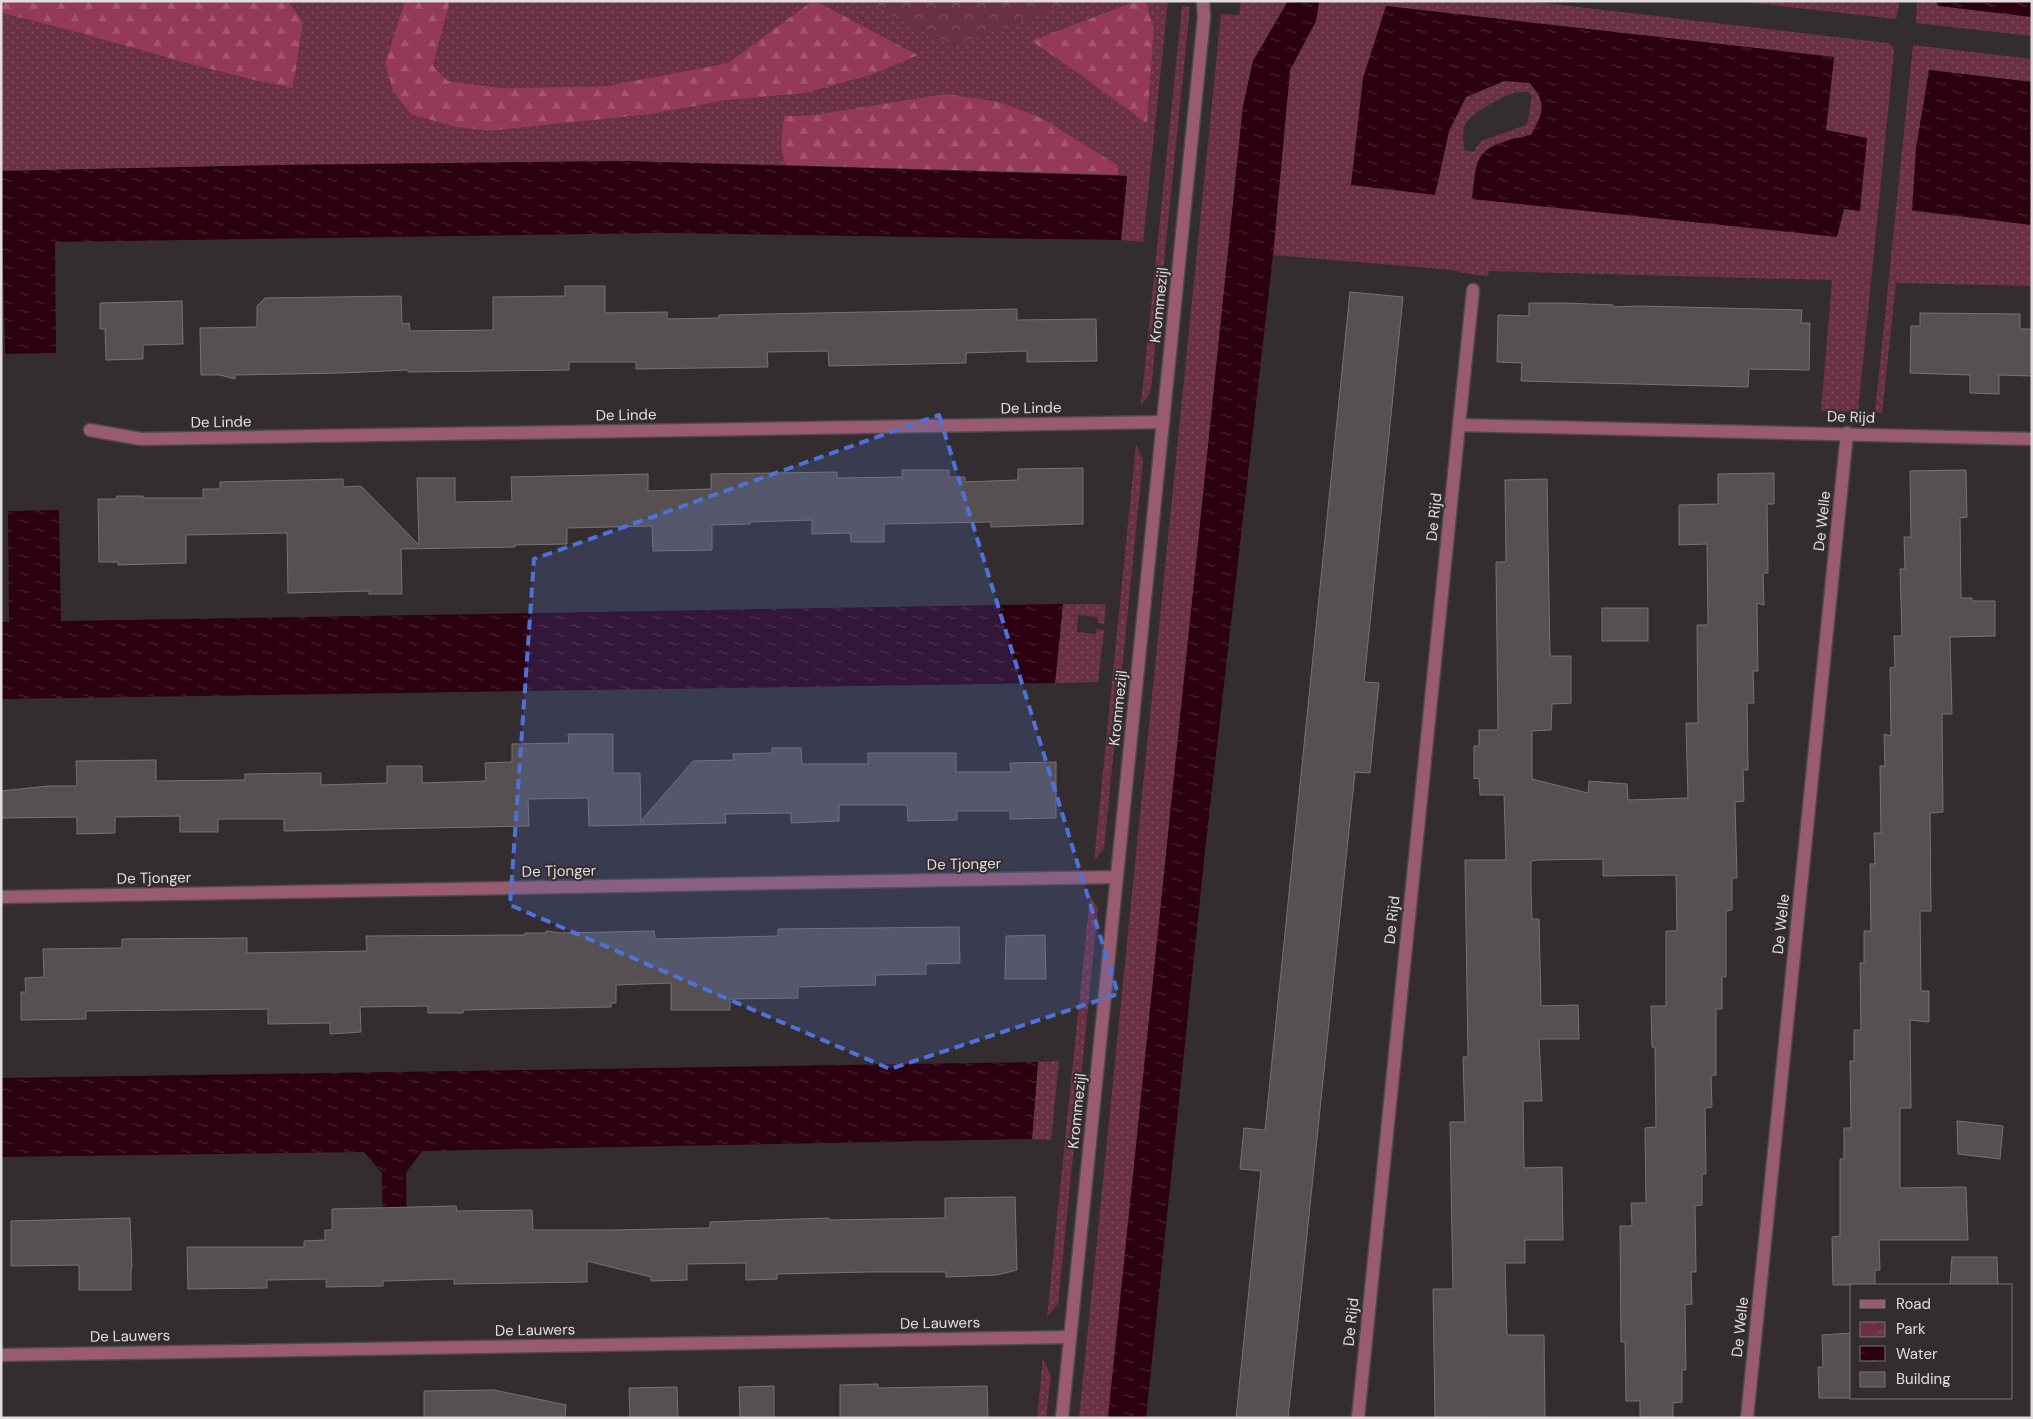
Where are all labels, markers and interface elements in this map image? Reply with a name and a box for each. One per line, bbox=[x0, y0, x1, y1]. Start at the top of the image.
street label: Krommezijl bbox=[1145, 266, 1173, 344]
street label: De Linde bbox=[1000, 397, 1062, 419]
street label: De Linde bbox=[595, 404, 657, 426]
street label: De Rijd bbox=[1826, 406, 1876, 428]
street label: De Linde bbox=[190, 411, 252, 433]
street label: De Welle bbox=[1809, 490, 1835, 552]
street label: De Rijd bbox=[1422, 492, 1446, 542]
street label: Krommezijl bbox=[1104, 669, 1132, 747]
street label: De Tjonger bbox=[927, 853, 1002, 875]
street label: De Tjonger bbox=[522, 860, 597, 882]
street label: De Tjonger bbox=[117, 867, 192, 889]
street label: De Welle bbox=[1768, 893, 1794, 955]
street label: De Rijd bbox=[1380, 895, 1404, 945]
street label: Krommezijl bbox=[1063, 1072, 1091, 1150]
legend bbox=[1850, 1284, 2013, 1399]
text: Road bbox=[1896, 1294, 1931, 1314]
street label: De Welle bbox=[1727, 1296, 1753, 1358]
street label: De Rijd bbox=[1339, 1297, 1363, 1347]
street label: De Lauwers bbox=[900, 1312, 980, 1334]
street label: De Lauwers bbox=[495, 1319, 575, 1341]
text: Park bbox=[1896, 1319, 1926, 1339]
street label: De Lauwers bbox=[90, 1325, 170, 1347]
text: Water bbox=[1896, 1344, 1938, 1364]
text: Building bbox=[1896, 1369, 1951, 1389]

